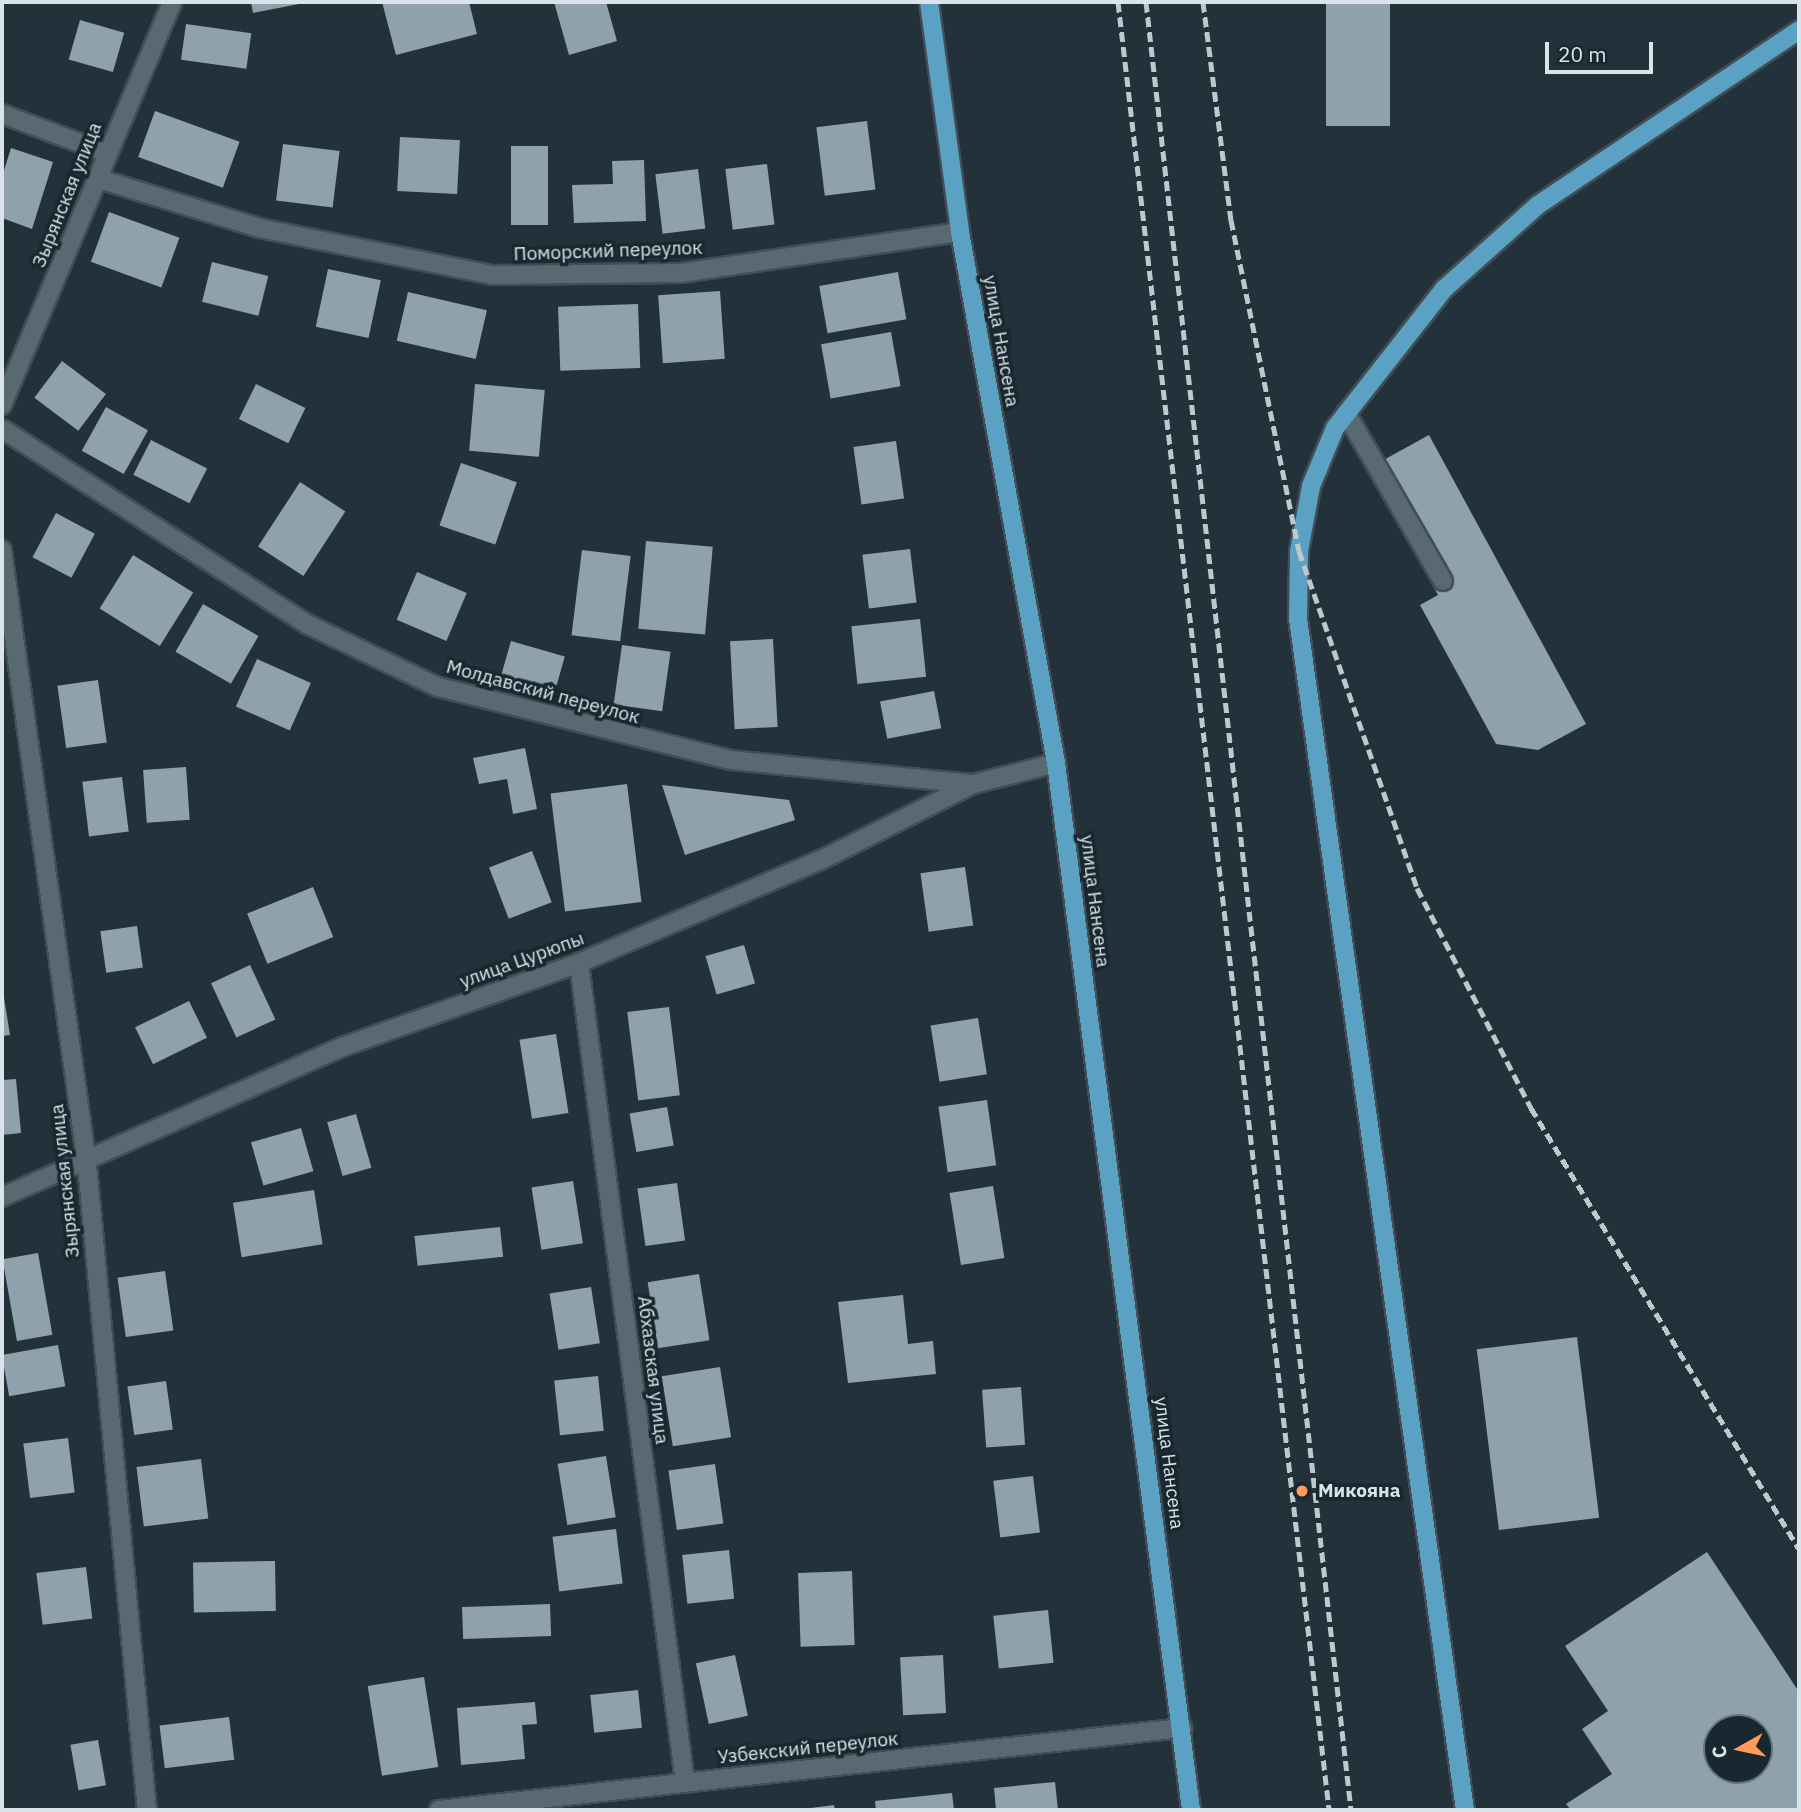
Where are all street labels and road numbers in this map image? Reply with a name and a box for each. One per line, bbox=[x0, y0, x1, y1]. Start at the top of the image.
street label: Зырянская улица bbox=[27, 119, 107, 271]
street label: Поморский переулок bbox=[513, 236, 703, 266]
street label: улица Нансена bbox=[978, 274, 1024, 408]
street label: Молдавский переулок bbox=[444, 655, 642, 729]
street label: улица Нансена bbox=[1076, 834, 1114, 968]
street label: улица Цурюпы bbox=[457, 927, 587, 993]
street label: Зырянская улица bbox=[46, 1103, 84, 1259]
street label: Абхазская улица bbox=[633, 1295, 673, 1445]
street label: улица Нансена bbox=[1150, 1396, 1188, 1530]
street label: Узбекский переулок bbox=[717, 1727, 899, 1769]

